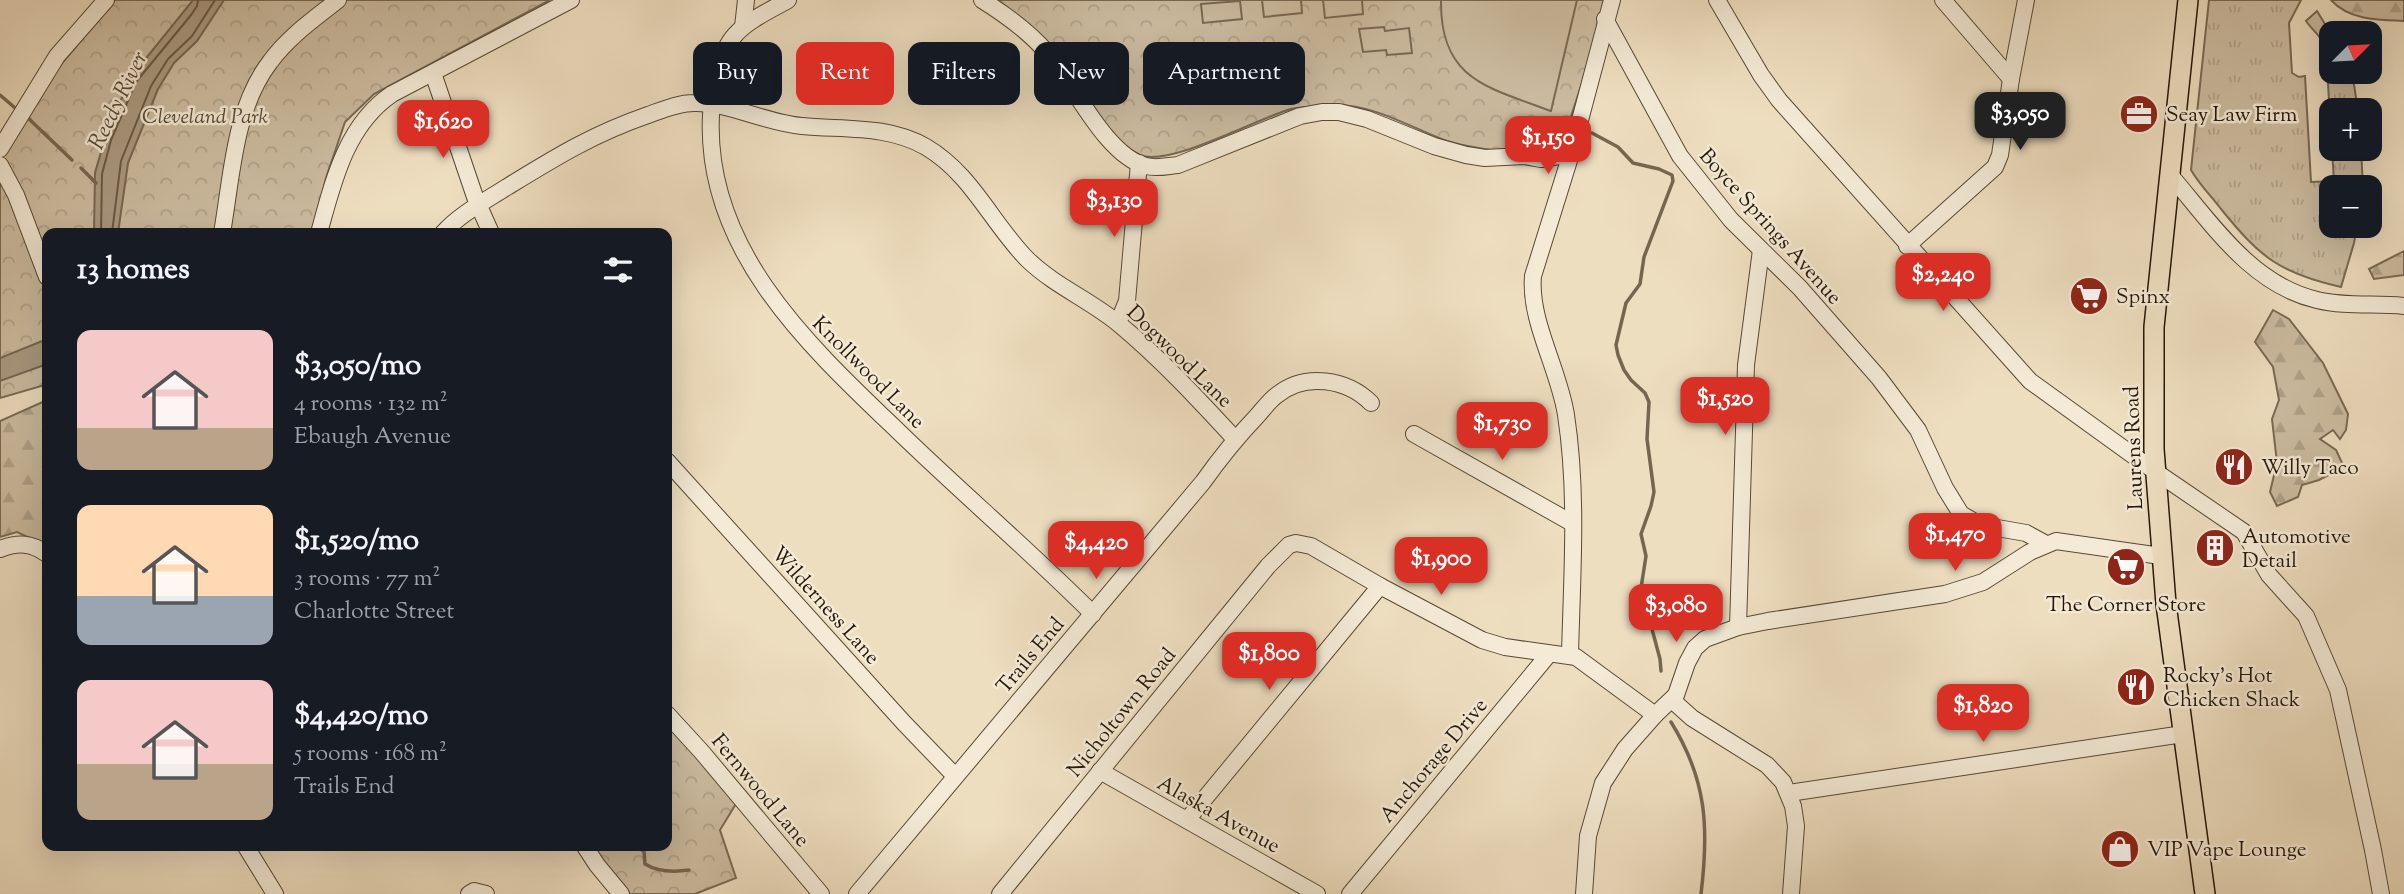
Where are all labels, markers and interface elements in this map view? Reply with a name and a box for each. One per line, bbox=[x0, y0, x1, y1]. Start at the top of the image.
north arrow bbox=[2319, 21, 2382, 84]
map controls bbox=[2319, 21, 2382, 238]
chip: Buy bbox=[693, 42, 782, 105]
chip: Rent bbox=[796, 42, 894, 105]
chip: Filters bbox=[908, 42, 1020, 105]
chip: New bbox=[1034, 42, 1129, 105]
chip: Apartment bbox=[1143, 42, 1305, 105]
water label: Reedy River bbox=[81, 46, 157, 156]
pin: $3,050 bbox=[1963, 92, 2077, 152]
office icon: Seay Law Firm bbox=[2118, 93, 2160, 135]
text: $3,050 bbox=[1991, 98, 2049, 131]
button: + bbox=[2319, 98, 2382, 161]
pin: $1,620 bbox=[386, 100, 500, 160]
place label: Seay Law Firm bbox=[2166, 101, 2297, 131]
park label: Cleveland Park bbox=[142, 103, 269, 133]
text: $1,620 bbox=[413, 106, 473, 139]
pin: $1,150 bbox=[1491, 116, 1605, 176]
text: $1,150 bbox=[1521, 122, 1575, 155]
street label: Boyce Springs Avenue bbox=[1691, 143, 1848, 312]
button: − bbox=[2319, 175, 2382, 238]
pin: $3,130 bbox=[1057, 180, 1171, 239]
text: $3,130 bbox=[1086, 185, 1142, 218]
text: 13 homes bbox=[77, 249, 190, 292]
icon: filters bbox=[599, 251, 637, 289]
pin: $2,240 bbox=[1886, 254, 2000, 313]
text: $2,240 bbox=[1911, 259, 1975, 292]
supermarket icon: Spinx bbox=[2068, 275, 2110, 317]
place label: Spinx bbox=[2116, 283, 2170, 313]
street label: Dogwood Lane bbox=[1119, 299, 1238, 416]
street label: Knollwood Lane bbox=[804, 310, 931, 437]
text: $3,050/mo bbox=[294, 345, 421, 388]
icon: home bbox=[133, 358, 217, 442]
pin: $1,520 bbox=[1668, 378, 1782, 437]
text: $1,520 bbox=[1696, 383, 1754, 416]
street label: Laurens Road bbox=[2118, 385, 2152, 510]
text: 4 rooms · 132 m² bbox=[294, 388, 447, 421]
pin: $1,730 bbox=[1445, 402, 1559, 462]
text: $1,730 bbox=[1473, 408, 1531, 441]
text: Ebaugh Avenue bbox=[294, 421, 451, 454]
restaurant icon: Willy Taco bbox=[2213, 446, 2255, 488]
place label: Willy Taco bbox=[2261, 454, 2359, 484]
pin: $1,470 bbox=[1898, 514, 2012, 573]
text: $1,470 bbox=[1925, 519, 1985, 552]
text: $1,520/mo bbox=[294, 520, 419, 563]
pin: $4,420 bbox=[1039, 522, 1153, 581]
place label: Automotive Detail bbox=[2242, 523, 2351, 577]
text: $4,420 bbox=[1064, 527, 1128, 560]
building icon: Automotive Detail bbox=[2194, 527, 2236, 569]
icon: home bbox=[133, 533, 217, 617]
pin: $1,900 bbox=[1384, 538, 1498, 597]
street label: Wilderness Lane bbox=[763, 540, 886, 672]
text: $1,900 bbox=[1411, 543, 1471, 576]
supermarket icon: The Corner Store bbox=[2105, 546, 2147, 588]
text: 3 rooms · 77 m² bbox=[294, 563, 440, 596]
pin: $3,080 bbox=[1619, 584, 1733, 644]
text: $3,080 bbox=[1645, 590, 1707, 623]
place label: The Corner Store bbox=[2046, 591, 2206, 621]
text: Charlotte Street bbox=[294, 596, 454, 629]
street label: Trails End bbox=[991, 611, 1073, 701]
pin: $1,800 bbox=[1212, 632, 1326, 692]
text: $1,800 bbox=[1238, 638, 1300, 671]
street label: Nicholtown Road bbox=[1061, 642, 1184, 784]
place label: Rocky's Hot Chicken Shack bbox=[2163, 662, 2301, 716]
restaurant icon: Rocky's Hot Chicken Shack bbox=[2115, 666, 2157, 708]
pin: $1,820 bbox=[1926, 684, 2040, 744]
text: $1,820 bbox=[1953, 690, 2013, 723]
street label: Anchorage Drive bbox=[1373, 692, 1496, 830]
text: $4,420/mo bbox=[294, 695, 428, 738]
icon: home bbox=[133, 708, 217, 792]
street label: Fernwood Lane bbox=[703, 728, 816, 854]
text: 5 rooms · 168 m² bbox=[294, 738, 447, 771]
street label: Alaska Avenue bbox=[1151, 770, 1285, 862]
text: Trails End bbox=[294, 771, 395, 804]
shop icon: VIP Vape Lounge bbox=[2099, 828, 2141, 870]
place label: VIP Vape Lounge bbox=[2147, 836, 2307, 866]

